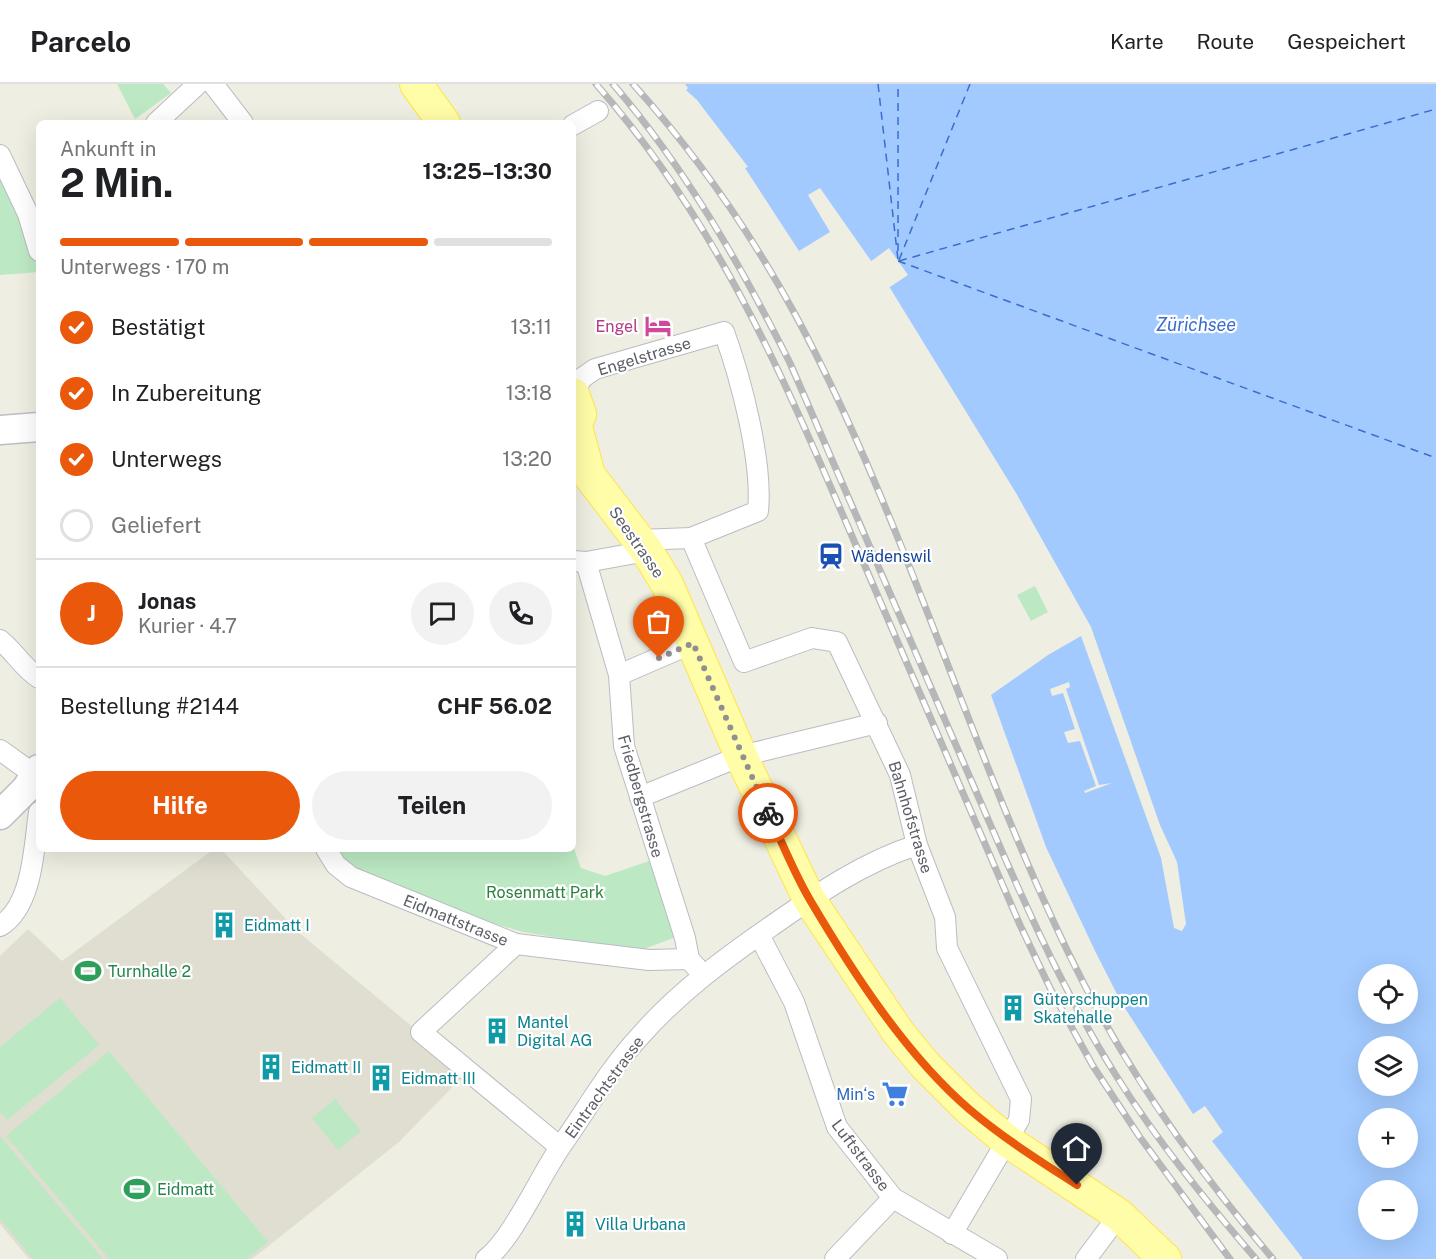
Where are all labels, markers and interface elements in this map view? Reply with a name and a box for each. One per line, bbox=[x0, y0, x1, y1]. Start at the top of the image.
text: Parcelo bbox=[30, 25, 131, 58]
text: Karte bbox=[1110, 29, 1164, 54]
text: Route bbox=[1197, 29, 1254, 54]
text: Gespeichert bbox=[1287, 29, 1406, 54]
text: Ankunft in bbox=[60, 137, 156, 161]
text: 13:25–13:30 bbox=[423, 158, 552, 184]
text: 2 Min. bbox=[60, 160, 174, 206]
text: Unterwegs · 170 m bbox=[60, 255, 229, 279]
icon: check bbox=[60, 311, 93, 344]
hotel icon: Engel bbox=[643, 311, 673, 341]
text: Bestätigt bbox=[111, 314, 206, 340]
water label: Zürichsee bbox=[1156, 314, 1236, 335]
text: 13:11 bbox=[510, 315, 552, 339]
place label: Engel bbox=[595, 317, 638, 336]
street label: Engelstrasse bbox=[595, 333, 693, 380]
icon: check bbox=[60, 377, 93, 410]
text: In Zubereitung bbox=[111, 380, 262, 406]
text: 13:18 bbox=[506, 381, 552, 405]
icon: check bbox=[60, 443, 93, 476]
text: Unterwegs bbox=[111, 446, 222, 472]
text: 13:20 bbox=[502, 447, 552, 471]
street label: Seestrasse bbox=[605, 503, 668, 582]
text: Geliefert bbox=[111, 512, 201, 538]
station icon: Wädenswil bbox=[816, 541, 846, 571]
place label: Wädenswil bbox=[851, 547, 932, 566]
button: chat bbox=[411, 582, 474, 645]
button: phone bbox=[489, 582, 552, 645]
text: Jonas bbox=[138, 588, 196, 614]
pin bbox=[633, 596, 684, 658]
text: J bbox=[87, 600, 96, 626]
icon: bag bbox=[642, 605, 675, 638]
text: Kurier · 4.7 bbox=[138, 614, 237, 638]
text: Bestellung #2144 bbox=[60, 693, 239, 719]
text: CHF 56.02 bbox=[437, 693, 552, 719]
street label: Friedbergstrasse bbox=[614, 733, 667, 860]
street label: Bahnhofstrasse bbox=[884, 759, 937, 876]
button: Hilfe bbox=[60, 771, 300, 840]
button: Teilen bbox=[312, 771, 552, 840]
courier bbox=[738, 783, 798, 843]
icon: bike bbox=[752, 797, 785, 830]
park label: Rosenmatt Park bbox=[486, 883, 604, 902]
street label: Eidmattstrasse bbox=[401, 891, 511, 950]
building icon: Eidmatt I bbox=[209, 910, 239, 940]
place label: Eidmatt I bbox=[244, 916, 310, 935]
sports icon: Turnhalle 2 bbox=[73, 956, 103, 986]
place label: Turnhalle 2 bbox=[108, 962, 191, 981]
map controls bbox=[1358, 964, 1418, 1240]
button: locate bbox=[1358, 964, 1418, 1024]
place label: Güterschuppen Skatehalle bbox=[1033, 990, 1148, 1027]
building icon: Güterschuppen Skatehalle bbox=[998, 993, 1028, 1023]
place label: Mantel Digital AG bbox=[517, 1013, 592, 1050]
building icon: Mantel Digital AG bbox=[482, 1016, 512, 1046]
street label: Eintrachtstrasse bbox=[561, 1033, 648, 1142]
button: layers bbox=[1358, 1036, 1418, 1096]
building icon: Eidmatt II bbox=[256, 1052, 286, 1082]
place label: Eidmatt II bbox=[291, 1058, 361, 1077]
building icon: Eidmatt III bbox=[366, 1063, 396, 1093]
place label: Eidmatt III bbox=[401, 1069, 476, 1088]
supermarket icon: Min‘s bbox=[880, 1079, 910, 1109]
place label: Min‘s bbox=[836, 1085, 875, 1104]
button: + bbox=[1358, 1108, 1418, 1168]
street label: Luftstrasse bbox=[828, 1116, 894, 1195]
pin bbox=[1051, 1123, 1102, 1185]
icon: home bbox=[1060, 1132, 1093, 1165]
sports icon: Eidmatt bbox=[122, 1174, 152, 1204]
place label: Eidmatt bbox=[157, 1180, 214, 1199]
button: − bbox=[1358, 1180, 1418, 1240]
building icon: Villa Urbana bbox=[560, 1209, 590, 1239]
place label: Villa Urbana bbox=[595, 1215, 686, 1234]

